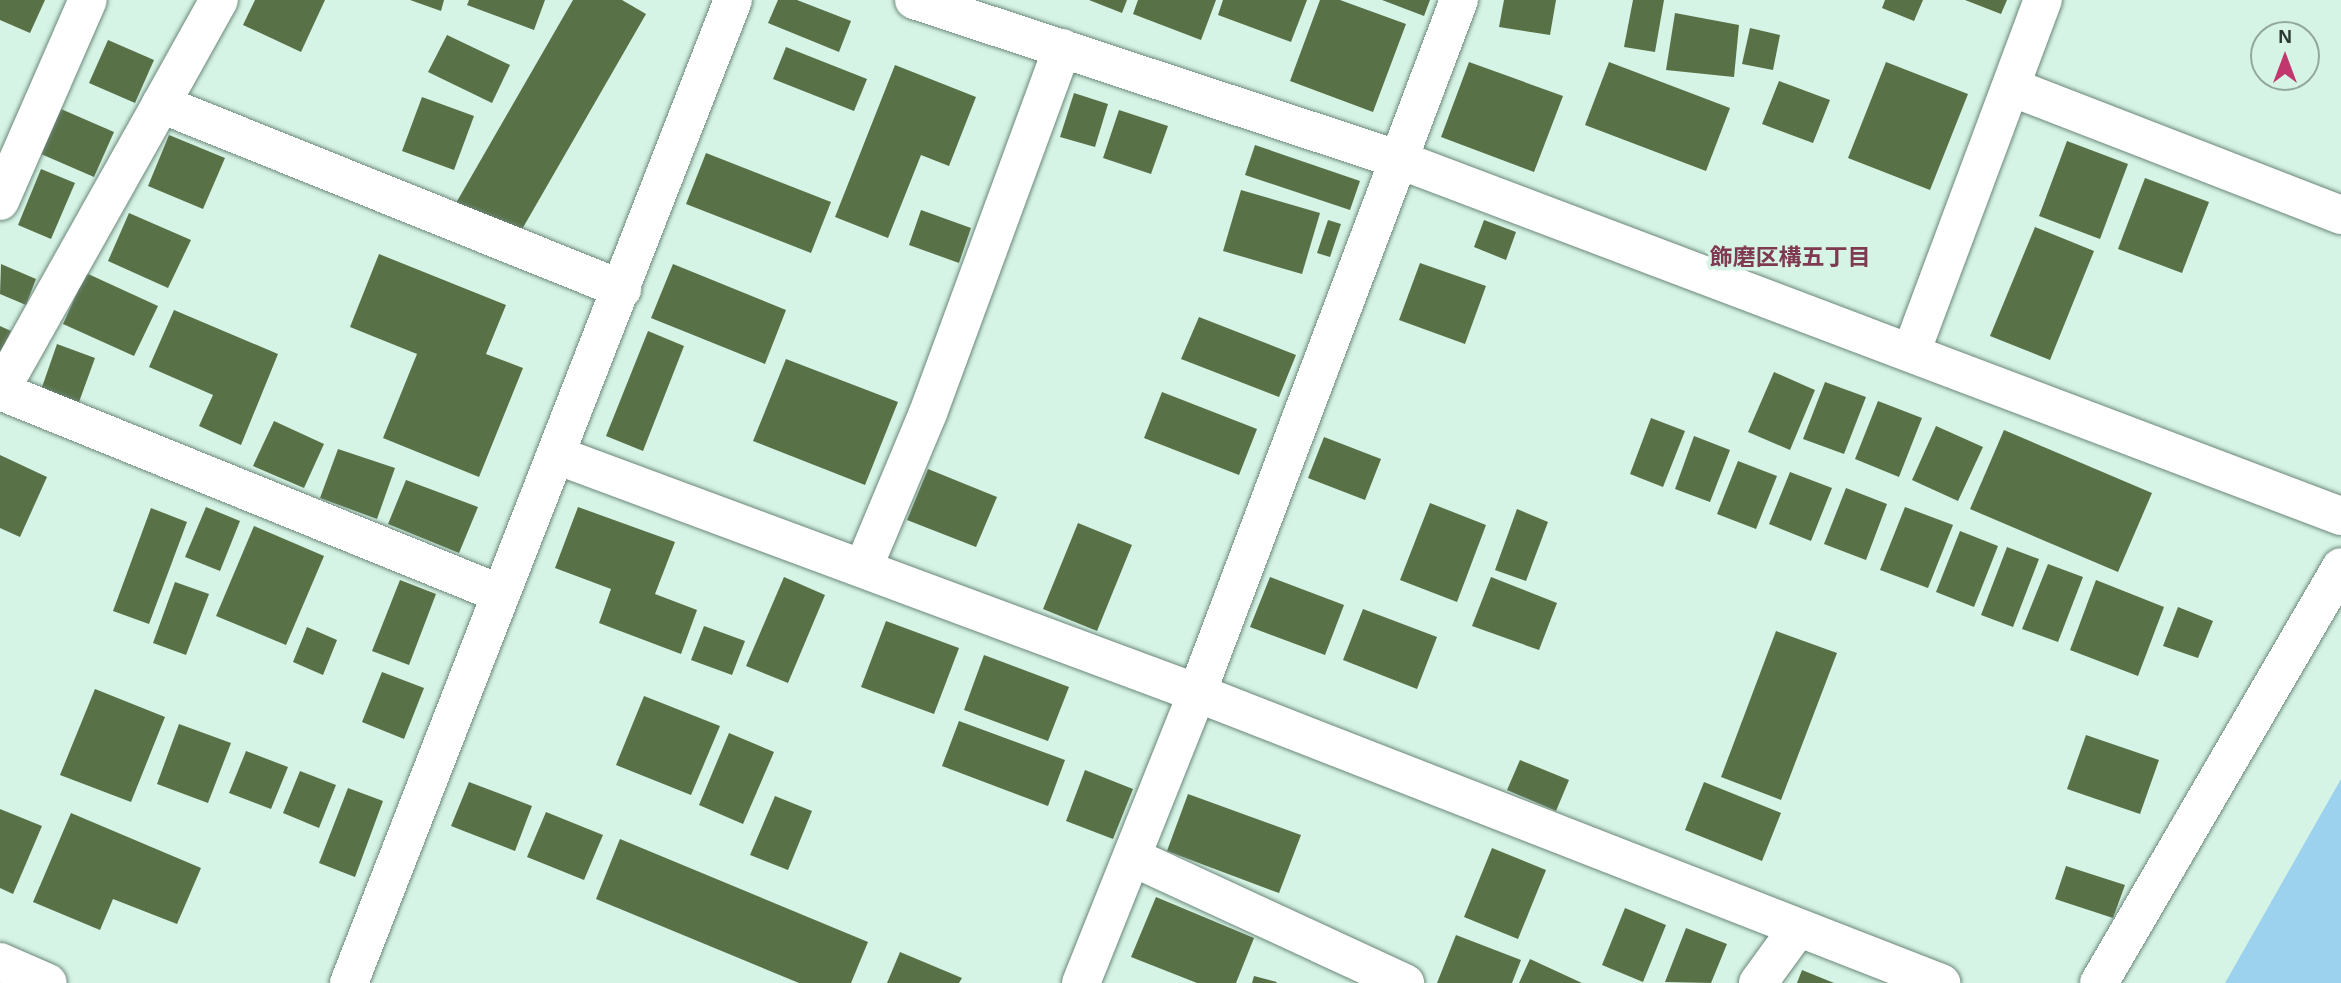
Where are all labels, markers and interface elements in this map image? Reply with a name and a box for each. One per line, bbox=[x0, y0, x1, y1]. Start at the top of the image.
north arrow bbox=[2250, 21, 2320, 91]
text: N bbox=[2278, 26, 2292, 47]
district label: 飾磨区構五丁目 bbox=[1710, 243, 1870, 271]

